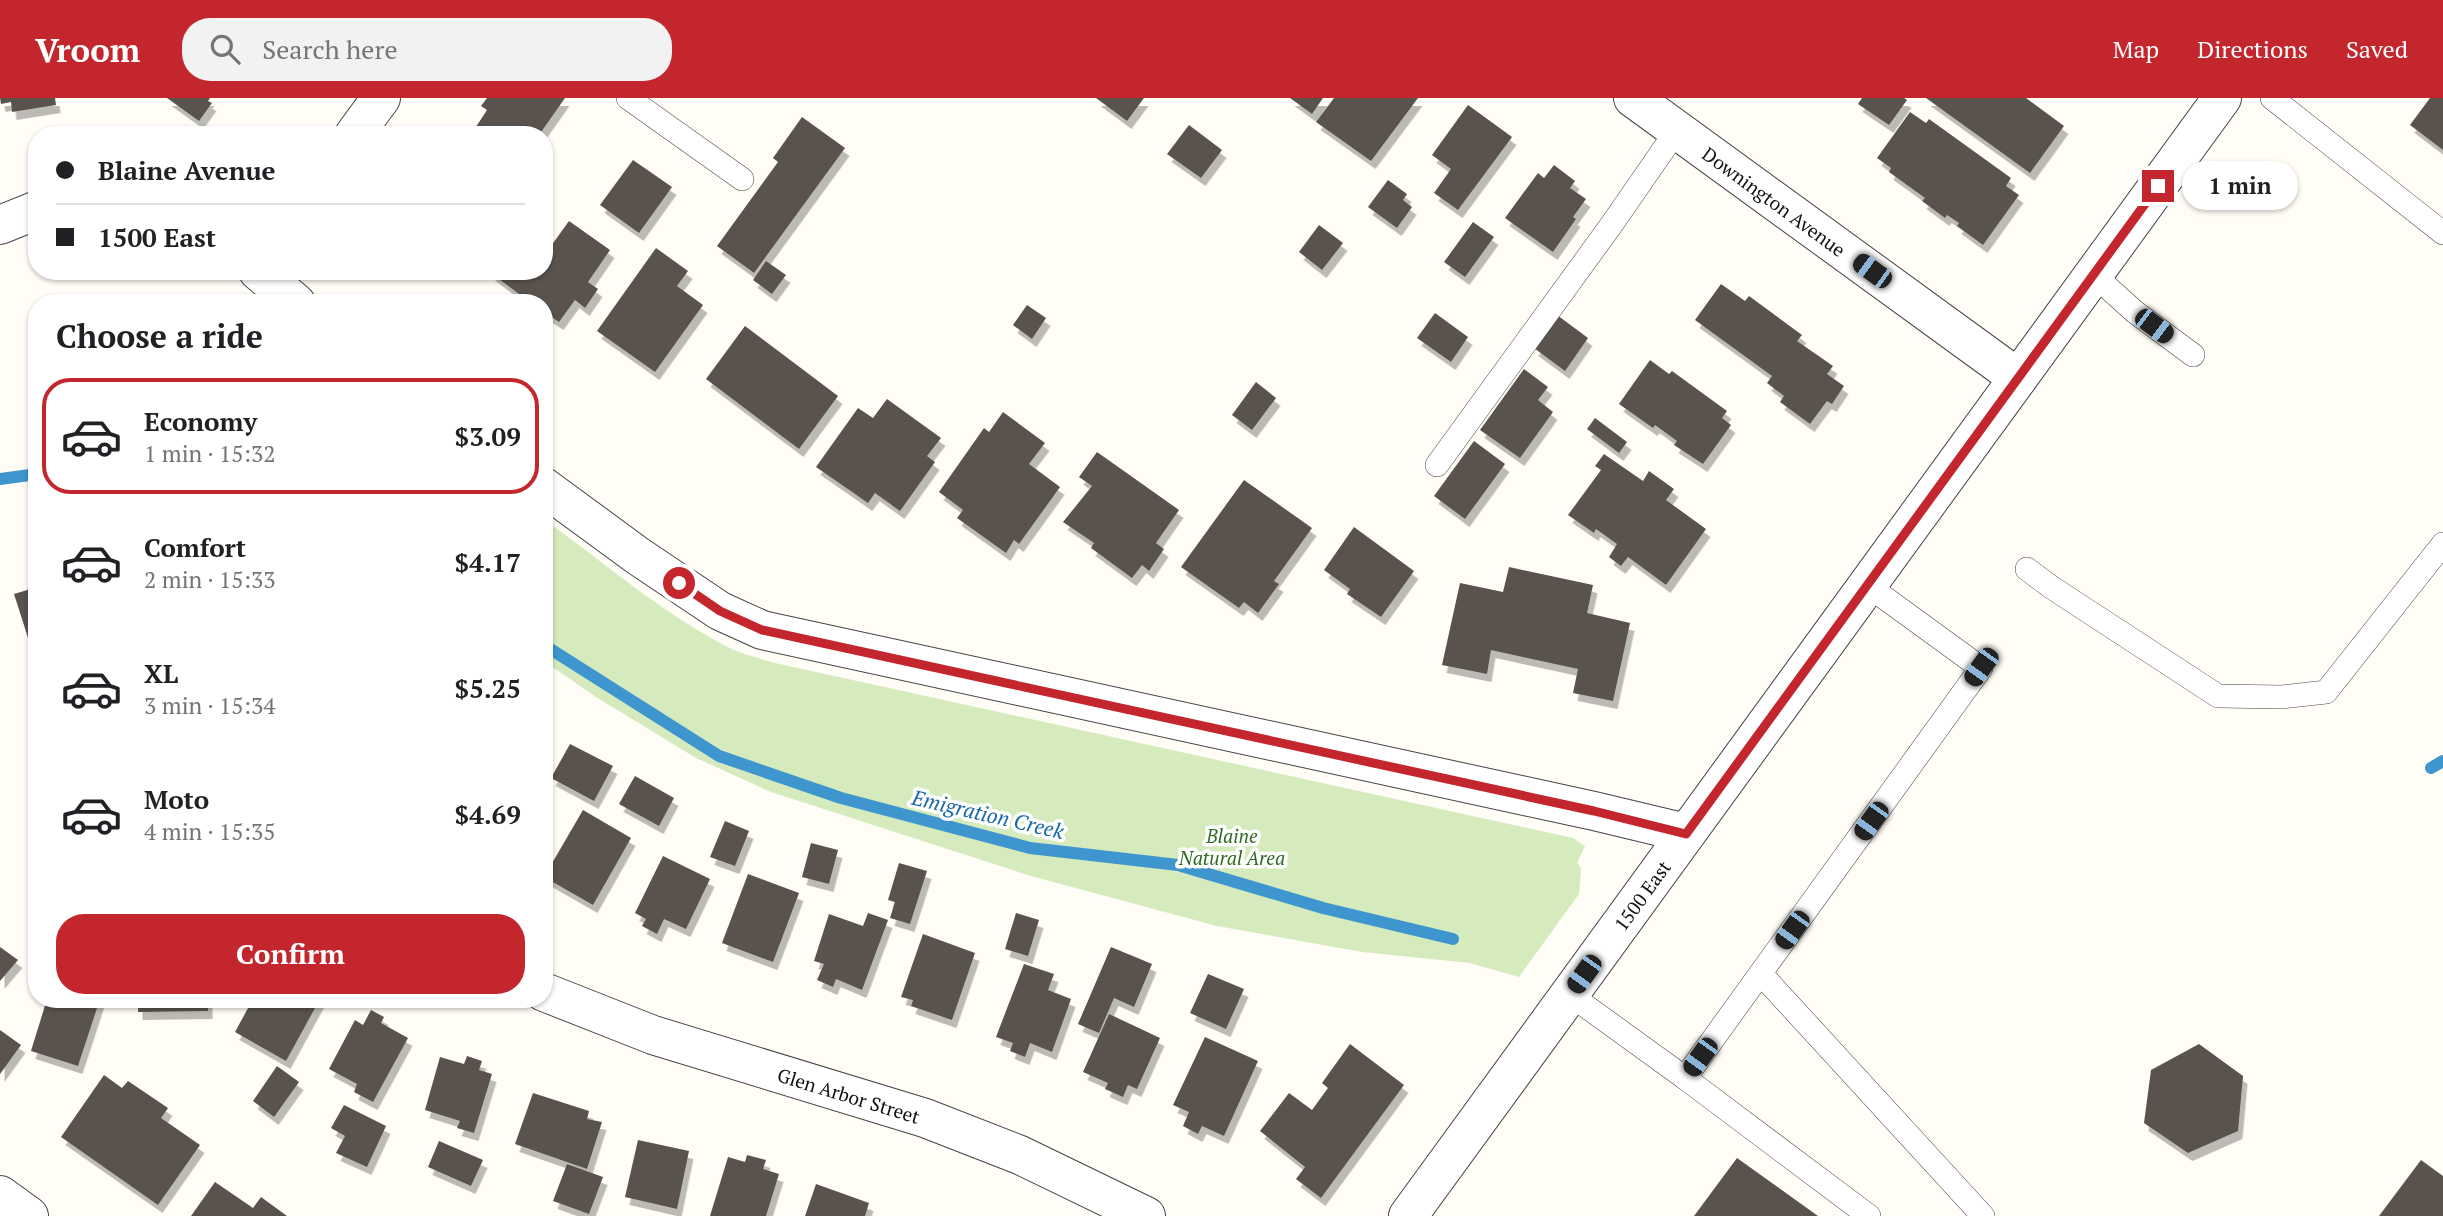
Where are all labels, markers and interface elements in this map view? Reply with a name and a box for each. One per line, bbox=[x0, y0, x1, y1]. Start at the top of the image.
search box bbox=[182, 18, 672, 81]
text: Vroom bbox=[35, 28, 140, 71]
icon: search bbox=[206, 30, 244, 68]
text: Search here bbox=[262, 32, 397, 66]
text: Map bbox=[2113, 33, 2159, 65]
text: Directions bbox=[2197, 33, 2308, 65]
text: Saved bbox=[2346, 33, 2408, 65]
street label: Downington Avenue bbox=[1698, 140, 1851, 261]
text: Blaine Avenue bbox=[98, 153, 276, 187]
callout: 1 min bbox=[2182, 162, 2298, 210]
route end bbox=[2142, 170, 2174, 202]
text: 1 min bbox=[2209, 170, 2271, 201]
text: 1500 East bbox=[98, 220, 216, 254]
car bbox=[1849, 250, 1896, 292]
car bbox=[2131, 305, 2178, 347]
text: Choose a ride bbox=[56, 315, 263, 357]
text: Economy bbox=[144, 404, 257, 438]
icon: car bbox=[60, 405, 123, 468]
text: $3.09 bbox=[455, 419, 521, 453]
text: 1 min · 15:32 bbox=[144, 438, 276, 469]
text: Comfort bbox=[144, 530, 246, 564]
icon: car bbox=[60, 531, 123, 594]
text: $4.17 bbox=[455, 545, 521, 579]
text: 2 min · 15:33 bbox=[144, 564, 276, 595]
route start bbox=[663, 567, 695, 599]
car bbox=[1961, 644, 2002, 690]
text: XL bbox=[144, 656, 178, 690]
icon: car bbox=[60, 657, 123, 720]
text: $5.25 bbox=[455, 671, 521, 705]
text: 3 min · 15:34 bbox=[144, 690, 276, 721]
text: Moto bbox=[144, 782, 209, 816]
icon: car bbox=[60, 783, 123, 846]
water label: Emigration Creek bbox=[908, 783, 1068, 845]
text: $4.69 bbox=[455, 797, 521, 831]
car bbox=[1851, 798, 1892, 844]
text: 4 min · 15:35 bbox=[144, 816, 276, 847]
park label: Blaine Natural Area bbox=[1178, 823, 1285, 870]
street label: 1500 East bbox=[1608, 855, 1676, 935]
car bbox=[1772, 907, 1813, 953]
button: Confirm bbox=[56, 914, 525, 994]
car bbox=[1564, 951, 1605, 997]
car bbox=[1680, 1034, 1721, 1080]
street label: Glen Arbor Street bbox=[775, 1061, 923, 1128]

